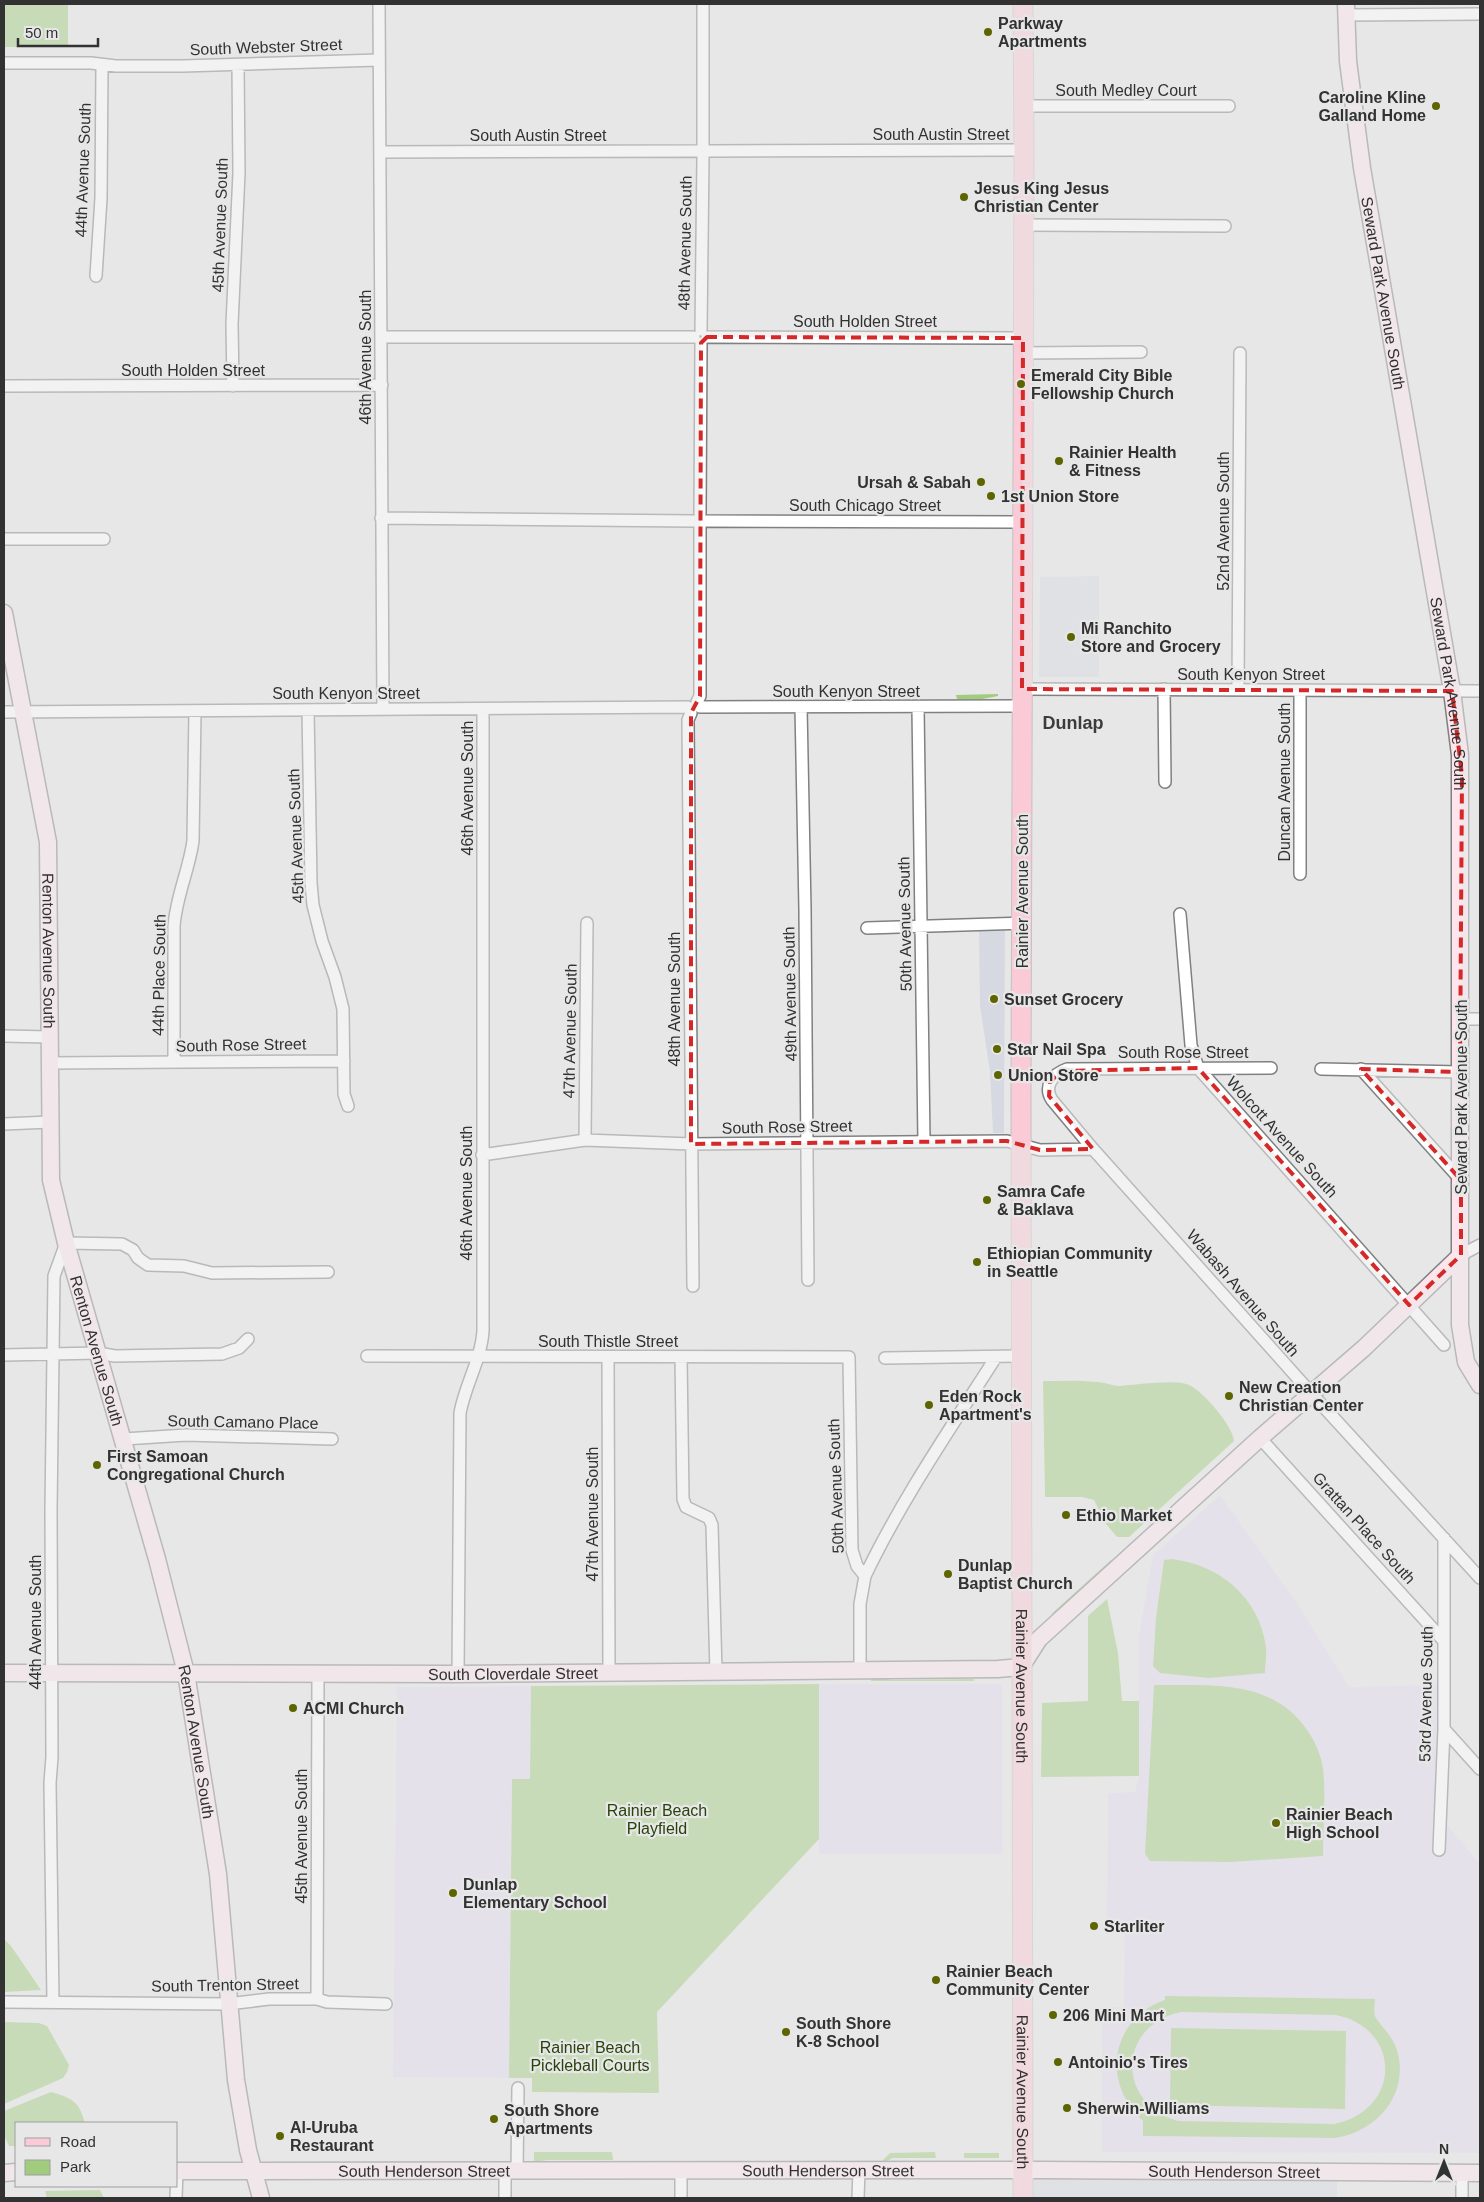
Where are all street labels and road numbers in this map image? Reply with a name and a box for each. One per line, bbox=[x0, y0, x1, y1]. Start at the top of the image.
street label: South Webster Street bbox=[189, 36, 343, 58]
street label: South Medley Court bbox=[1055, 82, 1197, 99]
street label: 44th Avenue South bbox=[72, 102, 94, 238]
street label: South Austin Street bbox=[873, 126, 1010, 143]
street label: South Austin Street bbox=[470, 127, 607, 144]
street label: 45th Avenue South bbox=[209, 157, 231, 293]
street label: 48th Avenue South bbox=[675, 175, 695, 311]
street label: Seward Park Avenue South bbox=[1359, 195, 1409, 391]
street label: 46th Avenue South bbox=[357, 290, 374, 424]
street label: South Holden Street bbox=[793, 313, 938, 330]
street label: South Holden Street bbox=[121, 362, 266, 379]
street label: 52nd Avenue South bbox=[1215, 451, 1232, 591]
street label: South Chicago Street bbox=[789, 497, 942, 514]
street label: Seward Park Avenue South bbox=[1427, 596, 1469, 791]
street label: South Kenyon Street bbox=[1177, 666, 1325, 683]
street label: South Kenyon Street bbox=[772, 683, 920, 700]
street label: South Kenyon Street bbox=[272, 685, 420, 702]
street label: Duncan Avenue South bbox=[1276, 703, 1293, 861]
street label: 46th Avenue South bbox=[459, 721, 476, 855]
street label: 45th Avenue South bbox=[285, 768, 307, 904]
street label: Rainier Avenue South bbox=[1014, 814, 1031, 968]
street label: 50th Avenue South bbox=[895, 856, 915, 992]
street label: Renton Avenue South bbox=[40, 873, 58, 1029]
street label: 44th Place South bbox=[149, 914, 169, 1036]
street label: 49th Avenue South bbox=[780, 926, 800, 1062]
street label: 48th Avenue South bbox=[666, 932, 683, 1066]
street label: 47th Avenue South bbox=[560, 963, 580, 1099]
street label: Seward Park Avenue South bbox=[1453, 999, 1470, 1195]
street label: South Rose Street bbox=[175, 1035, 307, 1055]
street label: South Rose Street bbox=[1118, 1044, 1249, 1061]
street label: Wolcott Avenue South bbox=[1223, 1073, 1341, 1201]
street label: South Rose Street bbox=[721, 1117, 853, 1137]
street label: 46th Avenue South bbox=[458, 1126, 475, 1260]
street label: Wabash Avenue South bbox=[1183, 1226, 1303, 1360]
street label: Renton Avenue South bbox=[67, 1274, 127, 1428]
street label: South Thistle Street bbox=[538, 1333, 679, 1350]
street label: South Camano Place bbox=[167, 1412, 319, 1432]
street label: 50th Avenue South bbox=[825, 1418, 847, 1554]
street label: 47th Avenue South bbox=[584, 1447, 601, 1581]
street label: Grattan Place South bbox=[1309, 1469, 1419, 1587]
street label: 44th Avenue South bbox=[27, 1555, 44, 1689]
street label: Rainier Avenue South bbox=[1013, 1609, 1031, 1763]
street label: 53rd Avenue South bbox=[1416, 1626, 1436, 1762]
street label: Renton Avenue South bbox=[176, 1663, 218, 1820]
street label: South Cloverdale Street bbox=[428, 1664, 599, 1683]
street label: 45th Avenue South bbox=[293, 1769, 310, 1903]
street label: South Trenton Street bbox=[151, 1975, 300, 1995]
street label: Rainier Avenue South bbox=[1014, 2015, 1031, 2169]
street label: South Henderson Street bbox=[338, 2162, 510, 2179]
street label: South Henderson Street bbox=[742, 2162, 914, 2179]
street label: South Henderson Street bbox=[1148, 2162, 1320, 2180]

